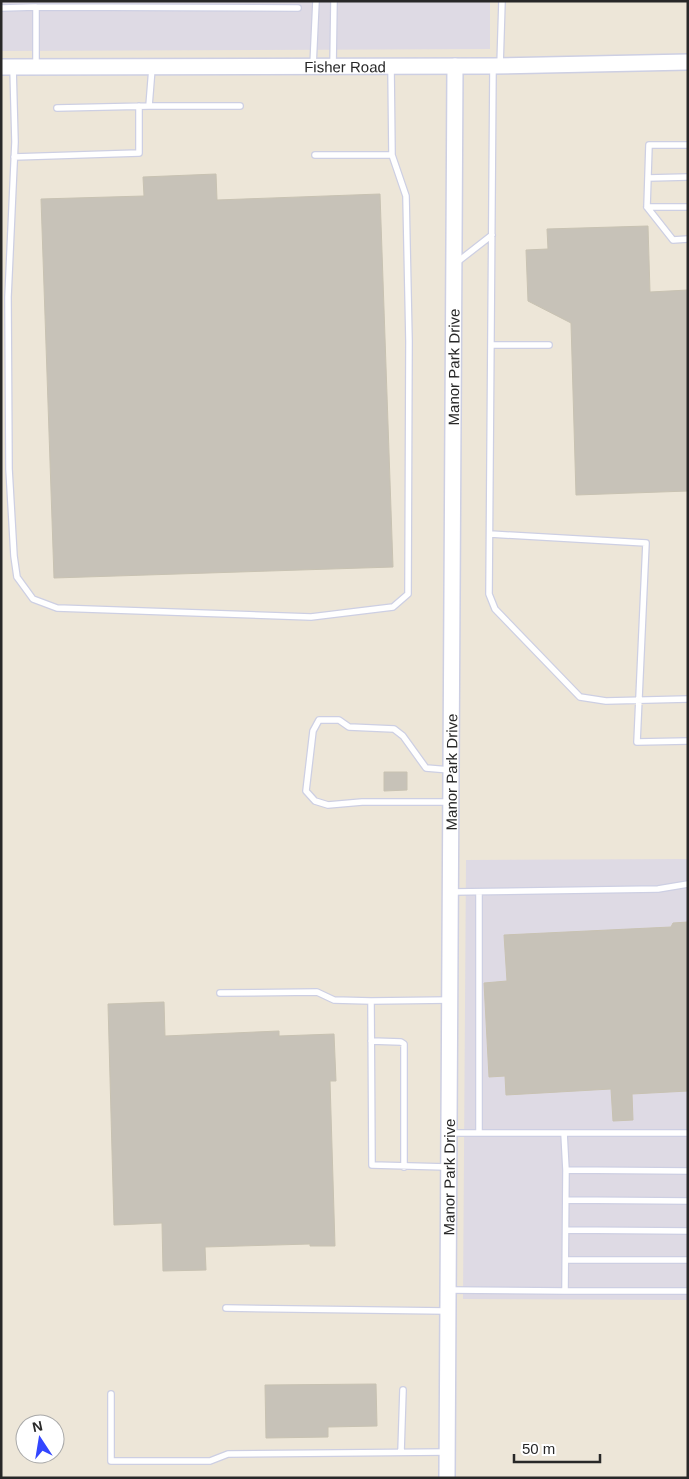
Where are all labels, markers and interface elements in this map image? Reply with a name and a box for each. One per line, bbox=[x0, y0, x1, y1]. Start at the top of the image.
street label: Fisher Road bbox=[304, 58, 386, 75]
street label: Manor Park Drive bbox=[444, 309, 462, 425]
street label: Manor Park Drive bbox=[442, 714, 460, 830]
street label: Manor Park Drive bbox=[440, 1119, 458, 1235]
north arrow bbox=[15, 1414, 65, 1464]
text: N bbox=[31, 1417, 44, 1435]
scale bar bbox=[514, 1432, 600, 1464]
text: 50 m bbox=[522, 1440, 555, 1457]

